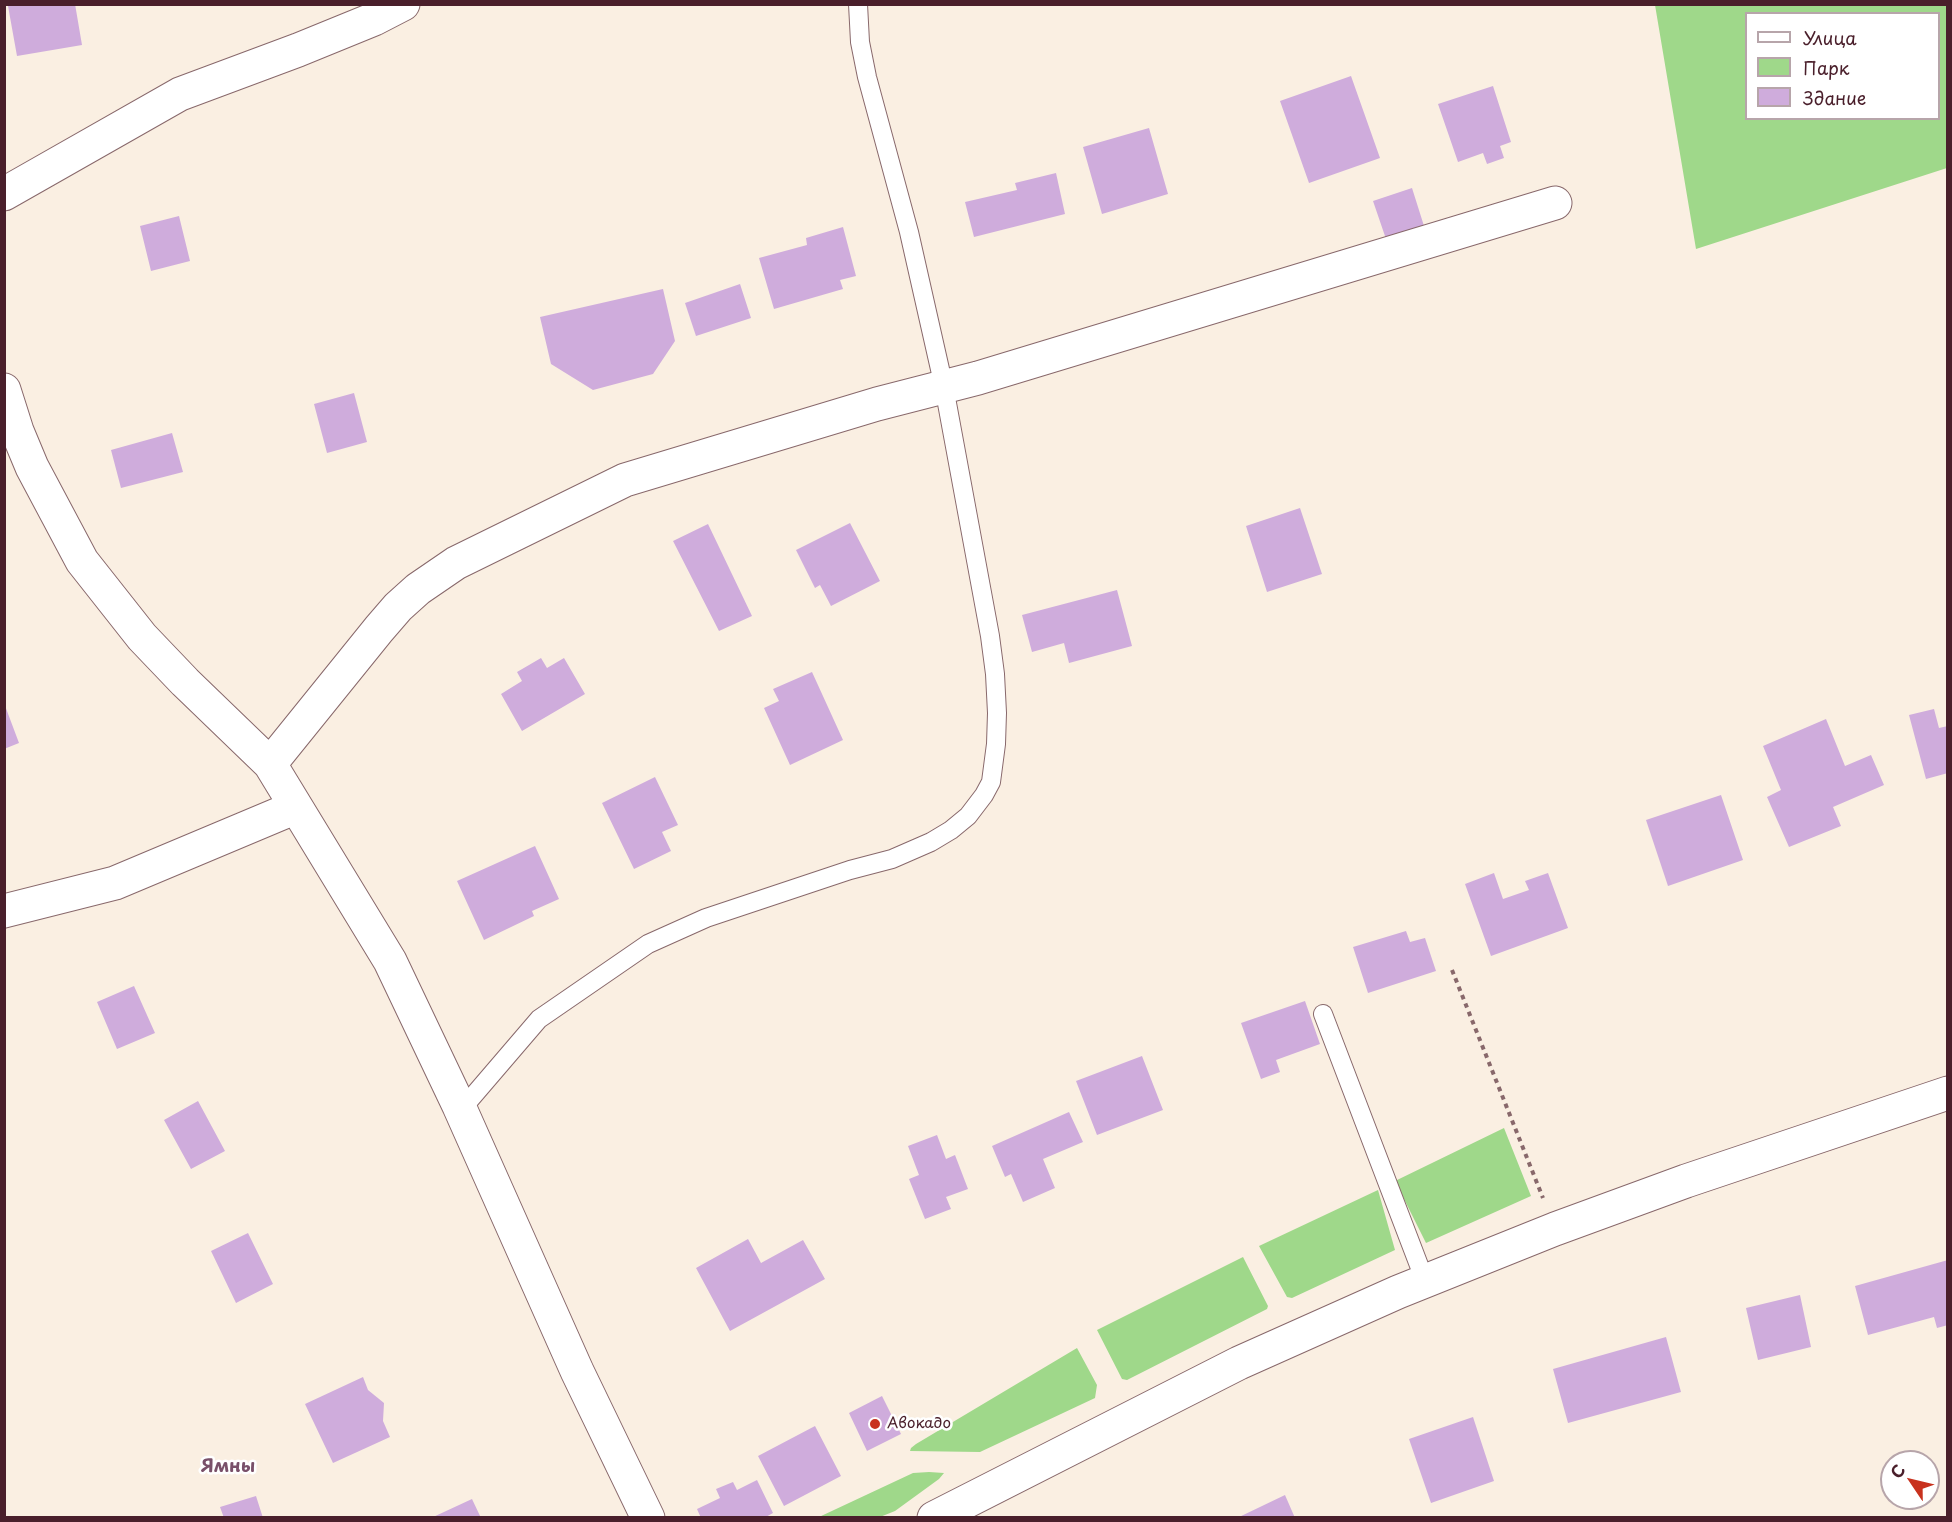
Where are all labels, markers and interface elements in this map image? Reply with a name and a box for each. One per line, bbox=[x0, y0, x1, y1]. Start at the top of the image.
legend bbox=[1745, 12, 1940, 120]
text: Улица bbox=[1803, 24, 1857, 51]
text: Парк bbox=[1803, 54, 1849, 81]
text: Здание bbox=[1803, 84, 1866, 111]
place label: Авокадо bbox=[887, 1415, 951, 1433]
marker: Авокадо bbox=[868, 1417, 882, 1431]
north arrow bbox=[1880, 1450, 1940, 1510]
district label: Ямны bbox=[201, 1456, 255, 1478]
text: С bbox=[1884, 1459, 1910, 1483]

